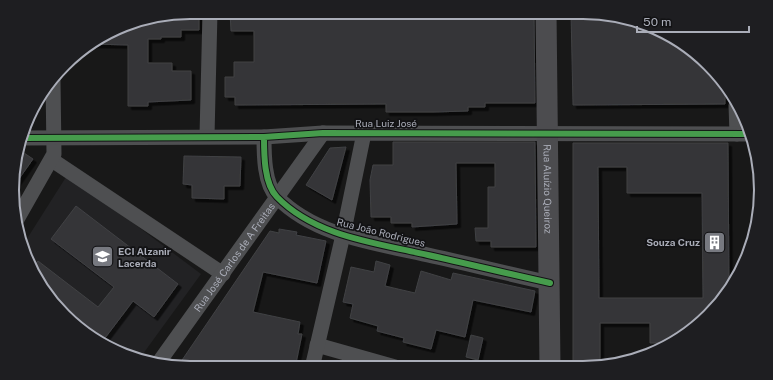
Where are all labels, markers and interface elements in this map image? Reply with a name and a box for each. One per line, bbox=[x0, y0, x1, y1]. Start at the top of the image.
scale bar bbox=[637, 8, 749, 34]
text: 50 m bbox=[643, 15, 671, 29]
street label: Rua Luiz José bbox=[355, 117, 417, 129]
street label: Rua Aluízio Queiroz bbox=[541, 144, 555, 234]
street label: Rua José Carlos de A Freitas bbox=[191, 200, 277, 314]
street label: Rua João Rodrigues bbox=[336, 215, 426, 249]
building icon: Souza Cruz bbox=[702, 229, 728, 255]
place label: Souza Cruz bbox=[646, 236, 700, 248]
school or university icon: ECI Alzanir Lacerda bbox=[90, 244, 116, 270]
place label: ECI Alzanir Lacerda bbox=[118, 245, 171, 269]

